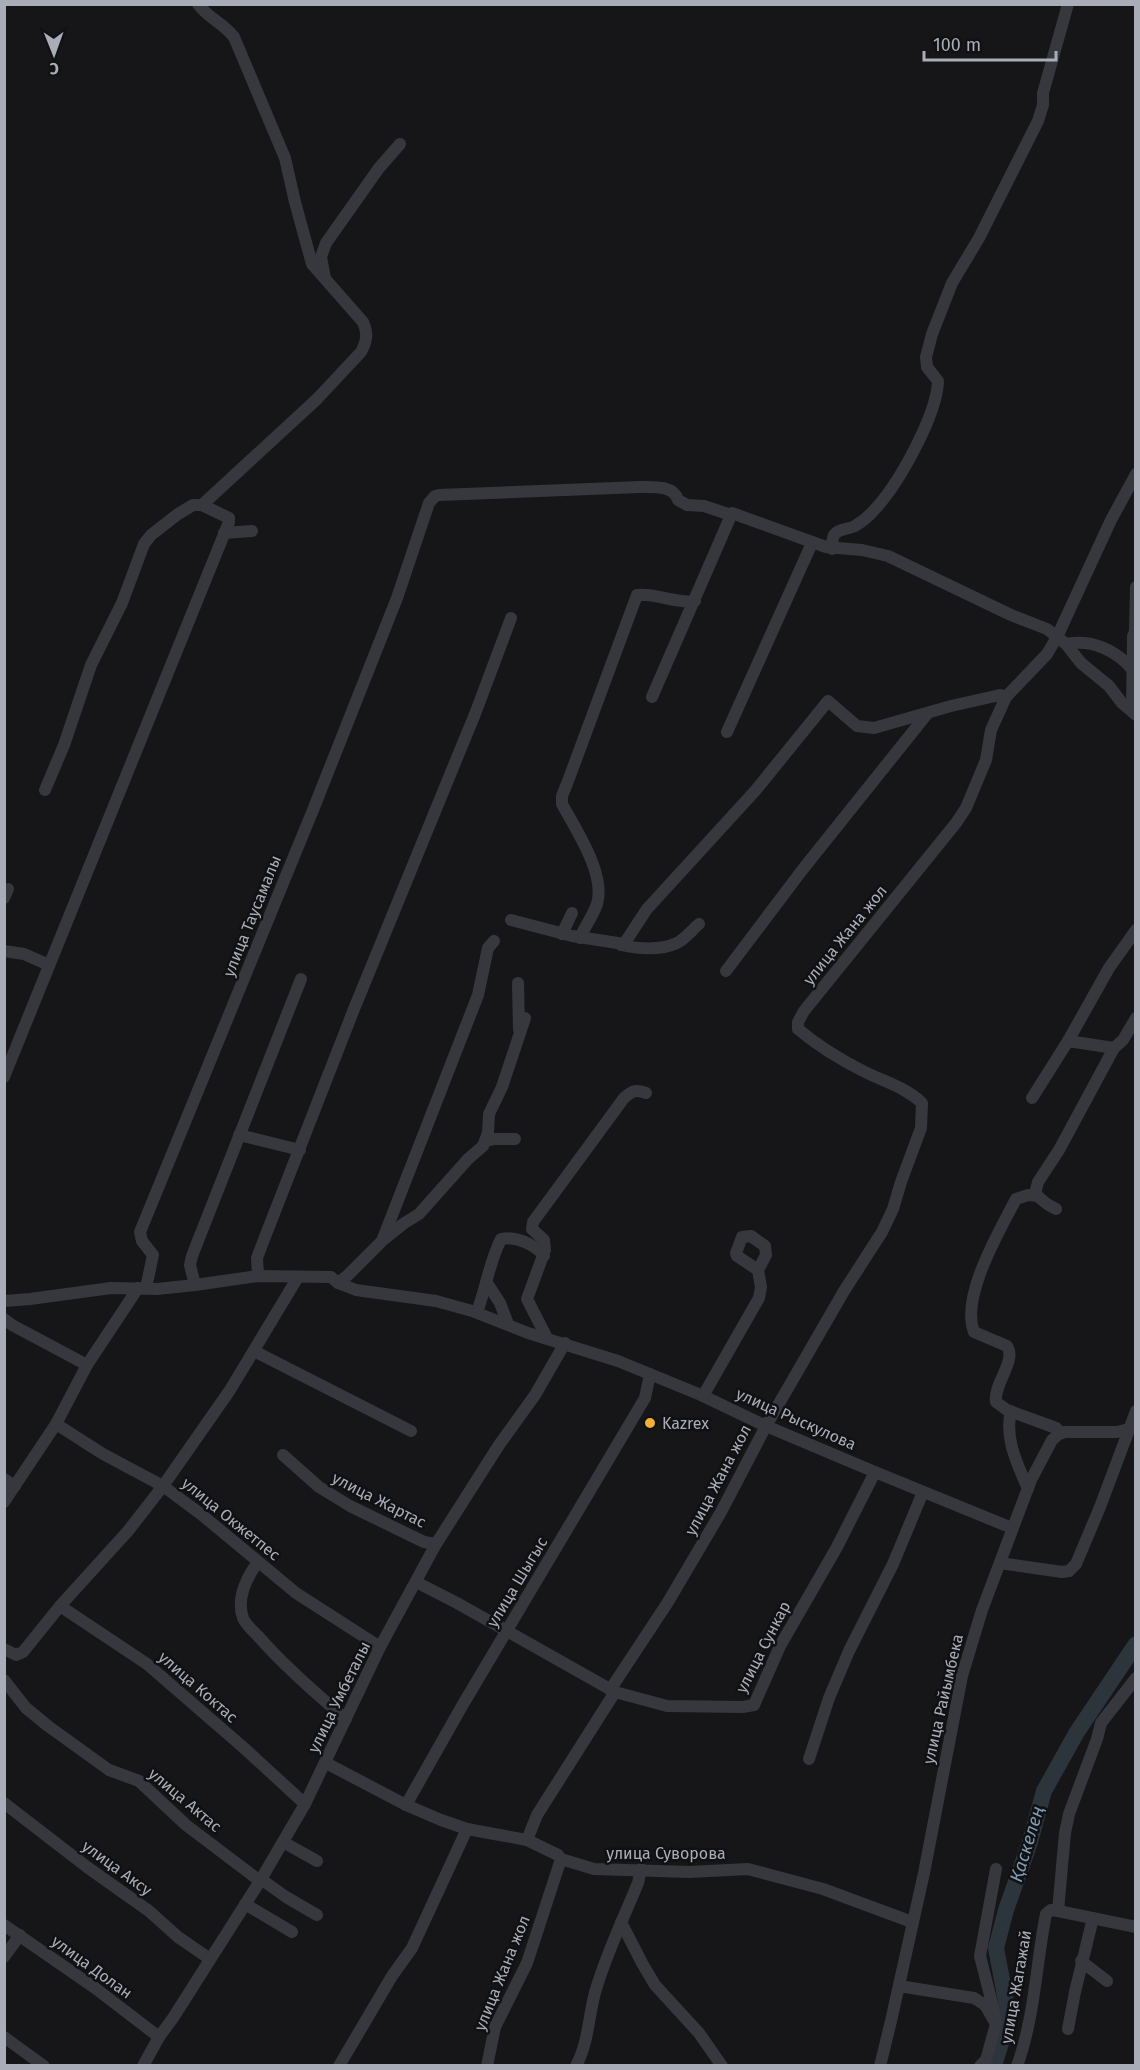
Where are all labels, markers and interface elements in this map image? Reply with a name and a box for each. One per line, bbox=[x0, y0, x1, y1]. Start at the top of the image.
north arrow bbox=[24, 24, 84, 84]
scale bar bbox=[924, 24, 1056, 62]
text: 100 m bbox=[933, 34, 981, 56]
text: С bbox=[49, 59, 59, 78]
street label: улица Таусамалы bbox=[219, 853, 285, 979]
street label: улица Жана жол bbox=[799, 881, 891, 989]
street label: улица Рыскулова bbox=[733, 1384, 859, 1454]
place label: Kazrex bbox=[662, 1414, 709, 1433]
marker: Kazrex bbox=[643, 1416, 657, 1430]
street label: улица Жана жол bbox=[681, 1421, 755, 1539]
street label: улица Жартас bbox=[329, 1468, 429, 1532]
street label: улица Окжетпес bbox=[178, 1474, 284, 1565]
street label: улица Шыгыс bbox=[483, 1533, 551, 1630]
street label: улица Сункар bbox=[732, 1598, 794, 1696]
street label: улица Райымбека bbox=[919, 1632, 967, 1766]
street label: улица Умбеталы bbox=[304, 1638, 374, 1756]
street label: улица Коктас bbox=[155, 1647, 242, 1727]
street label: улица Актас bbox=[145, 1764, 226, 1836]
water label: Қаскелең bbox=[1005, 1803, 1049, 1885]
street label: улица Аксу bbox=[78, 1836, 156, 1900]
street label: улица Суворова bbox=[606, 1844, 726, 1863]
street label: улица Жана жол bbox=[470, 1913, 534, 2033]
street label: улица Жагажай bbox=[997, 1929, 1035, 2045]
street label: улица Долан bbox=[48, 1931, 136, 2003]

